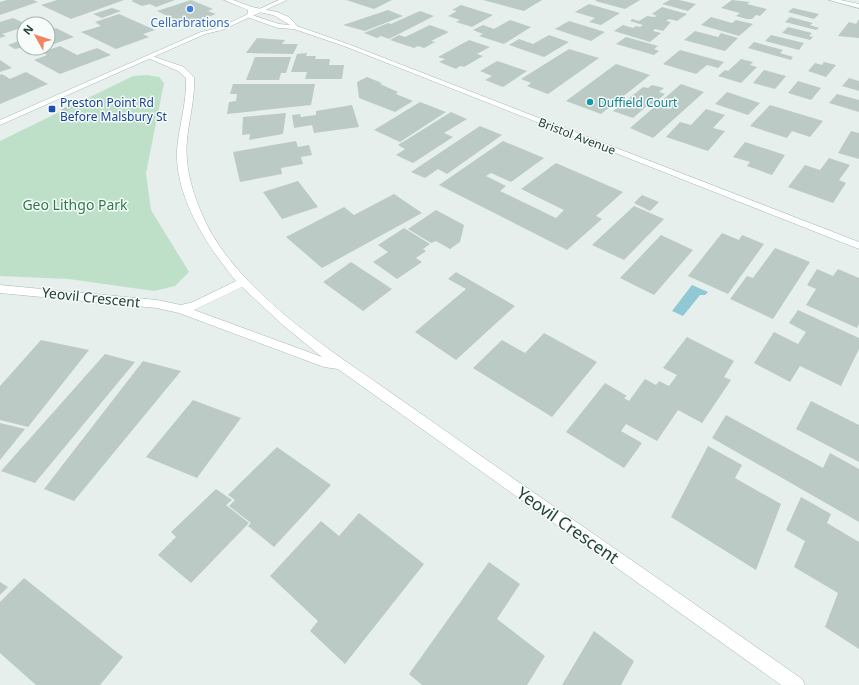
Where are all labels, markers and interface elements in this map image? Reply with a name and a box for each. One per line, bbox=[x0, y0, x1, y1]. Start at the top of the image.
marker: Cellarbrations bbox=[185, 4, 195, 14]
place label: Cellarbrations bbox=[151, 14, 230, 31]
north arrow bbox=[16, 16, 56, 56]
text: N bbox=[19, 21, 36, 38]
place label: Preston Point Rd Before Malsbury St bbox=[60, 94, 168, 125]
place label: Duffield Court bbox=[598, 94, 678, 111]
marker: Duffield Court bbox=[585, 97, 595, 107]
marker: Preston Point Rd Before Malsbury St bbox=[47, 104, 57, 114]
street label: Bristol Avenue bbox=[536, 113, 618, 159]
park label: Geo Lithgo Park bbox=[22, 195, 128, 214]
street label: Yeovil Crescent bbox=[41, 282, 141, 312]
street label: Yeovil Crescent bbox=[512, 481, 624, 569]

